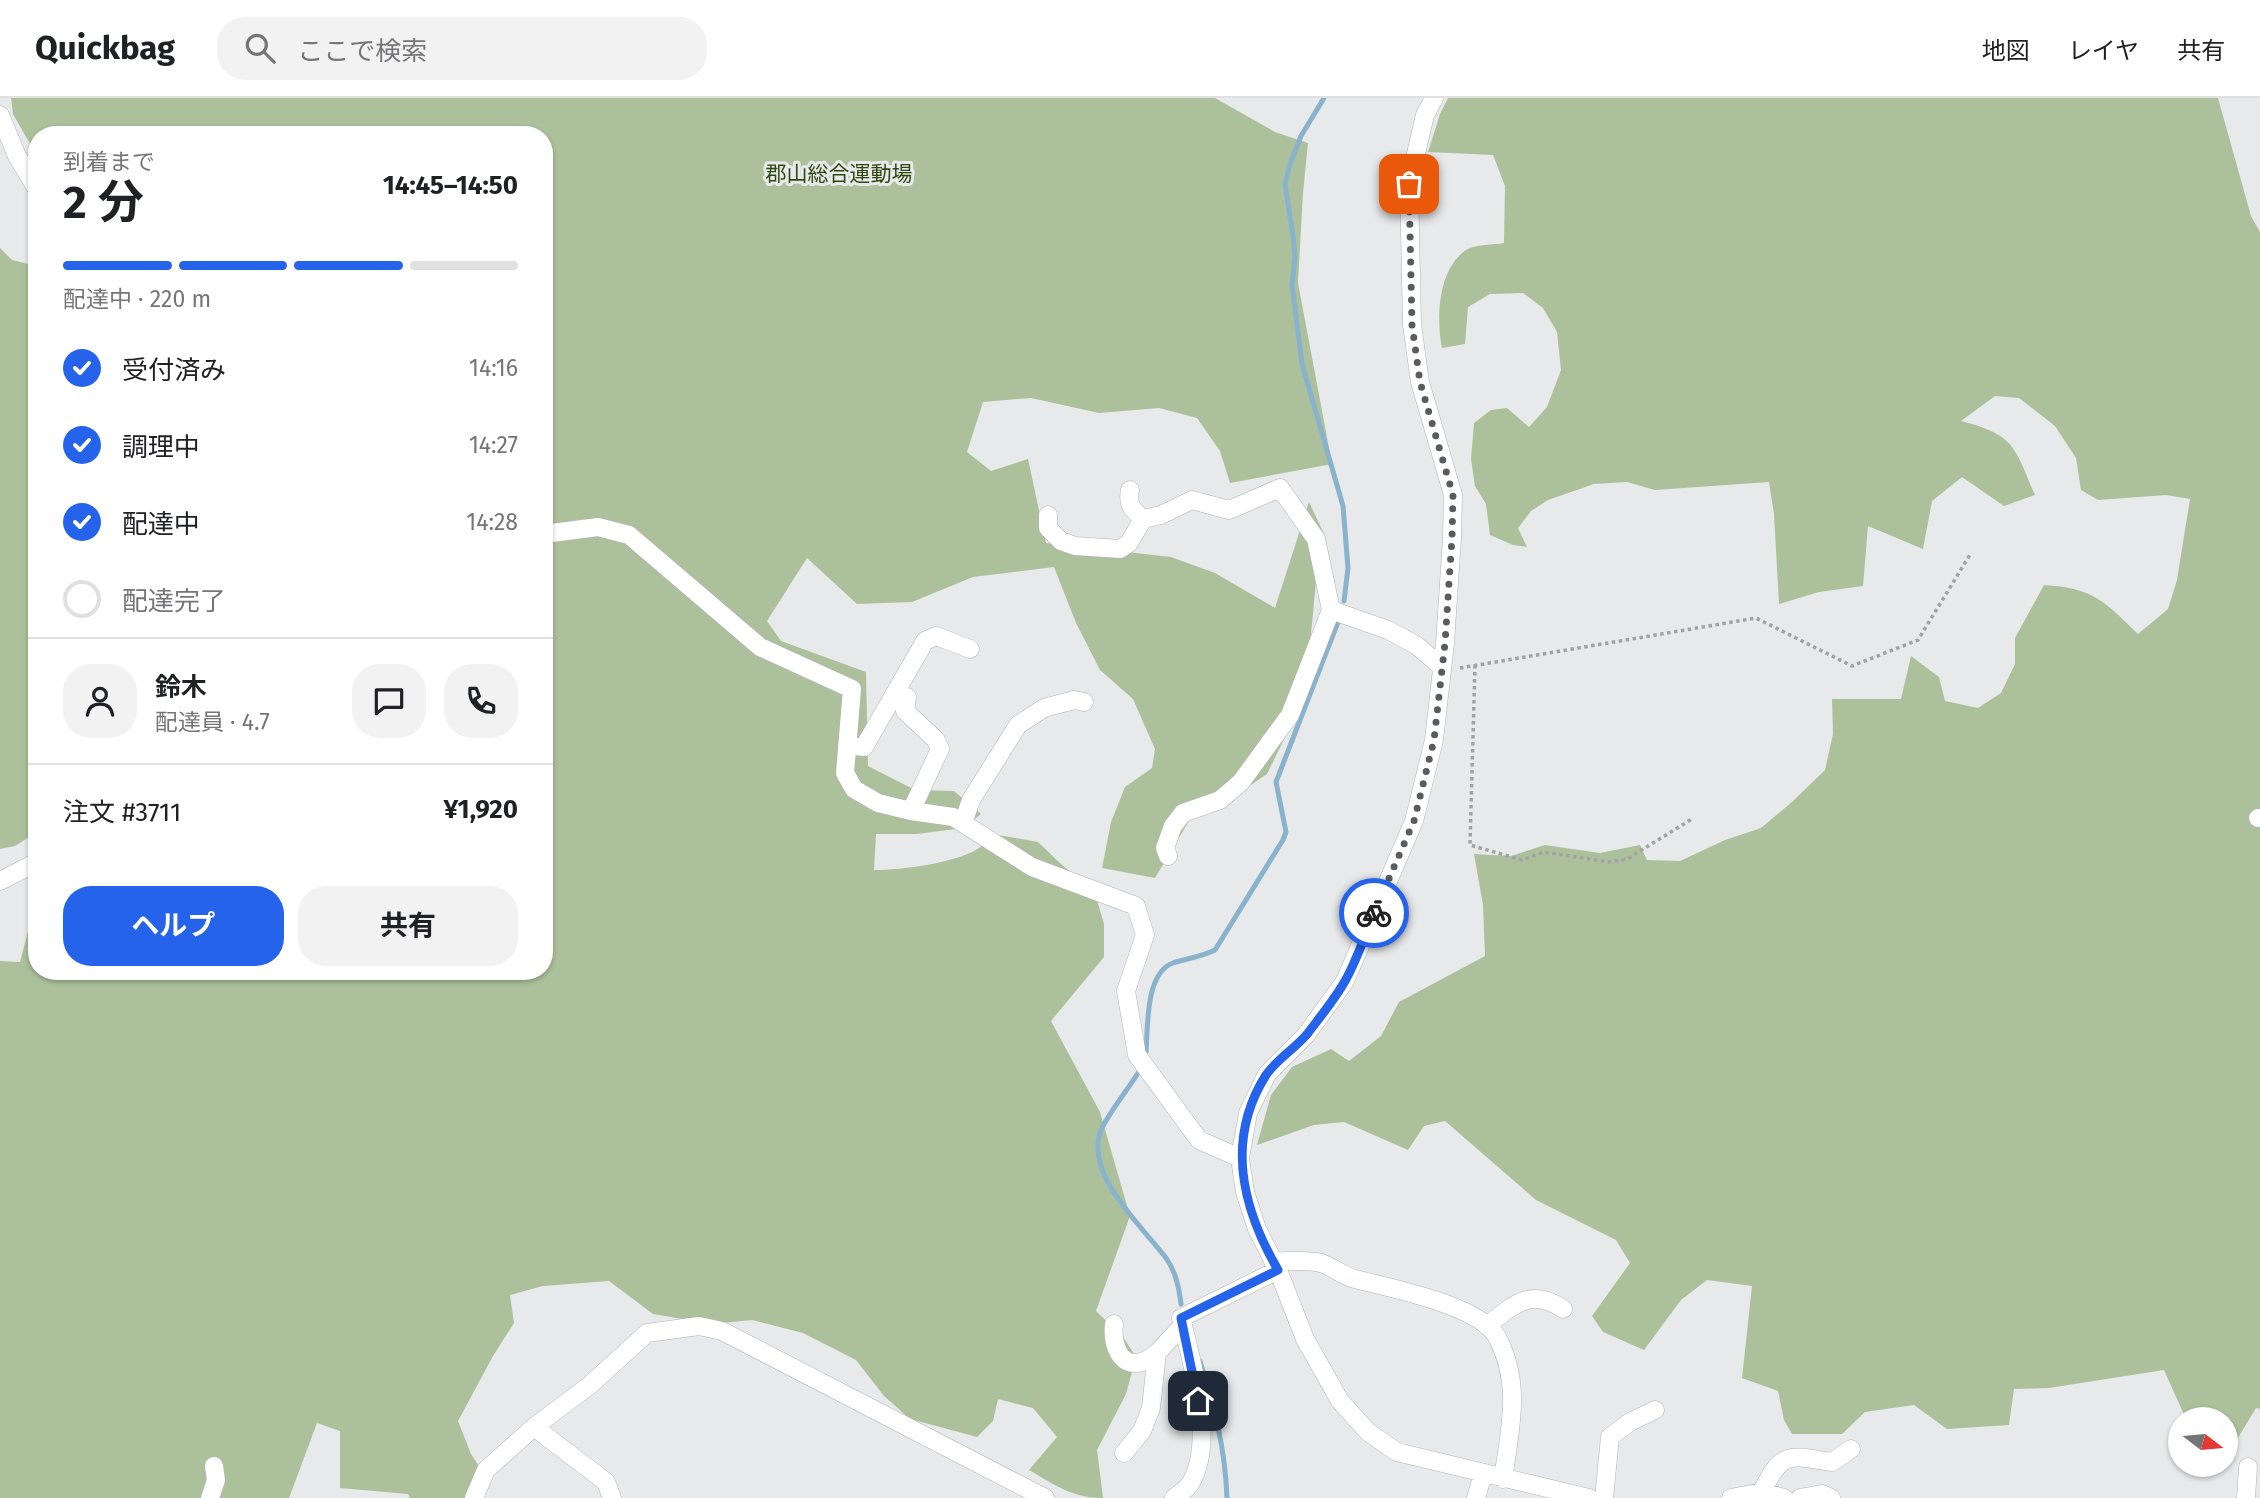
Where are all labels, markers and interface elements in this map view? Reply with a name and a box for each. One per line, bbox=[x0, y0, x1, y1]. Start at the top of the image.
search box bbox=[217, 17, 707, 80]
text: Quickbag bbox=[35, 28, 175, 68]
icon: search bbox=[241, 29, 279, 67]
text: ここで検索 bbox=[297, 36, 427, 67]
text: 地図 bbox=[1982, 37, 2030, 65]
text: レイヤ bbox=[2068, 37, 2139, 65]
text: 共有 bbox=[2177, 37, 2225, 65]
text: 到着まで bbox=[63, 148, 155, 176]
pin bbox=[1379, 154, 1439, 214]
park label: 郡山総合運動場 bbox=[766, 161, 913, 187]
icon: bag bbox=[1390, 165, 1428, 203]
text: 14:45–14:50 bbox=[383, 170, 518, 201]
text: 2 分 bbox=[63, 175, 144, 230]
text: 配達中 · 220 m bbox=[63, 285, 211, 313]
icon: check bbox=[63, 349, 101, 387]
text: 14:16 bbox=[469, 354, 518, 382]
text: 受付済み bbox=[122, 355, 226, 386]
icon: check bbox=[63, 426, 101, 464]
text: 14:27 bbox=[469, 431, 518, 459]
text: 調理中 bbox=[122, 432, 200, 463]
icon: check bbox=[63, 503, 101, 541]
text: 14:28 bbox=[466, 508, 518, 536]
text: 配達中 bbox=[122, 509, 200, 540]
text: 配達完了 bbox=[122, 586, 226, 617]
button: person bbox=[63, 664, 137, 738]
button: chat bbox=[352, 664, 426, 738]
button: phone bbox=[444, 664, 518, 738]
text: 鈴木 bbox=[155, 672, 207, 703]
text: 配達員 · 4.7 bbox=[155, 708, 270, 736]
text: ¥1,920 bbox=[444, 794, 518, 825]
text: 注文 #3711 bbox=[63, 797, 181, 828]
courier bbox=[1339, 878, 1409, 948]
button: ヘルプ bbox=[63, 886, 284, 966]
button: 共有 bbox=[298, 886, 518, 966]
icon: bike bbox=[1355, 894, 1393, 932]
pin bbox=[1168, 1371, 1228, 1431]
icon: home bbox=[1179, 1382, 1217, 1420]
north arrow bbox=[2168, 1407, 2238, 1477]
map controls bbox=[2168, 1407, 2238, 1477]

